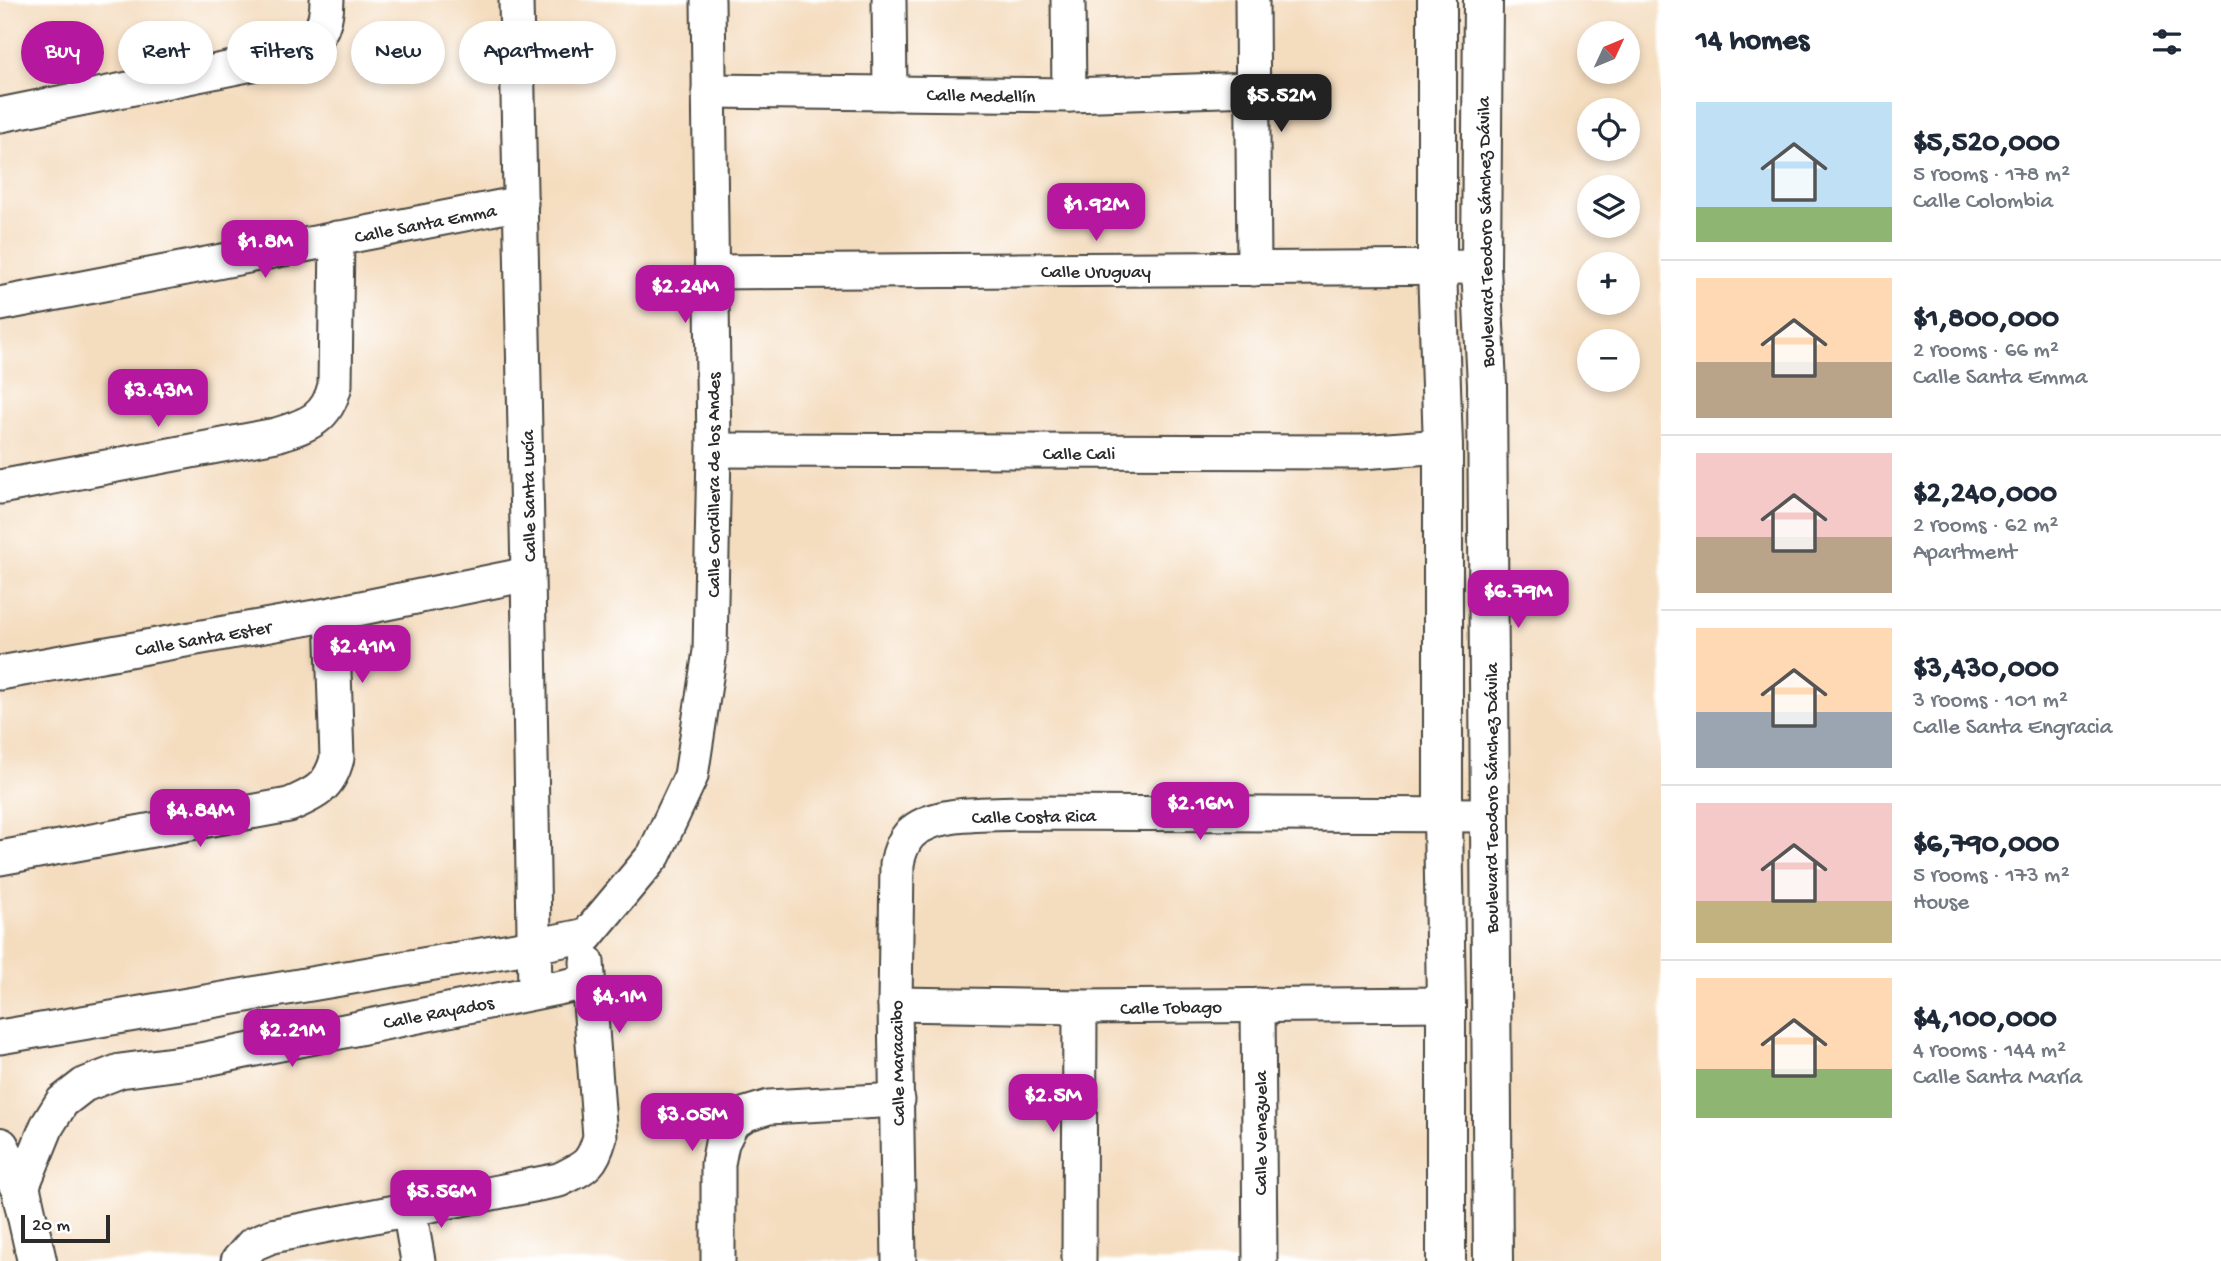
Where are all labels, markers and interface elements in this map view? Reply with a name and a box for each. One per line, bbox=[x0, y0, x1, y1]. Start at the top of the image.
chip: Buy bbox=[21, 21, 104, 84]
chip: Rent bbox=[118, 21, 213, 84]
chip: Filters bbox=[227, 21, 337, 84]
chip: New bbox=[351, 21, 445, 84]
chip: Apartment bbox=[459, 21, 616, 84]
north arrow bbox=[1577, 21, 1640, 84]
map controls bbox=[1577, 21, 1640, 392]
icon: filters bbox=[2148, 23, 2186, 61]
text: 14 homes bbox=[1696, 25, 1809, 60]
pin: $5.52M bbox=[1224, 74, 1338, 134]
text: $5.52M bbox=[1247, 83, 1315, 110]
street label: Calle Medellín bbox=[926, 85, 1036, 110]
street label: Boulevard Teodoro Sánchez Dávila bbox=[1474, 95, 1501, 368]
button: locate bbox=[1577, 98, 1640, 161]
text: $5,520,000 bbox=[1913, 127, 2060, 162]
icon: home bbox=[1752, 130, 1836, 214]
text: 5 rooms · 178 m² bbox=[1913, 162, 2070, 189]
button: layers bbox=[1577, 175, 1640, 238]
pin: $1.92M bbox=[1039, 184, 1153, 243]
text: Calle Colombia bbox=[1913, 189, 2053, 216]
text: $1.92M bbox=[1063, 192, 1129, 219]
street label: Calle Santa Emma bbox=[353, 200, 500, 250]
pin: $1.8M bbox=[216, 220, 314, 280]
text: $1.8M bbox=[237, 229, 293, 256]
button: + bbox=[1577, 252, 1640, 315]
street label: Calle Uruguay bbox=[1041, 262, 1152, 285]
pin: $2.24M bbox=[628, 266, 742, 325]
text: $2.24M bbox=[652, 274, 718, 301]
text: $1,800,000 bbox=[1913, 303, 2059, 338]
icon: home bbox=[1752, 306, 1836, 390]
button: − bbox=[1577, 329, 1640, 392]
text: 2 rooms · 66 m² bbox=[1913, 338, 2059, 365]
text: Calle Santa Emma bbox=[1913, 365, 2087, 392]
pin: $3.43M bbox=[101, 370, 215, 429]
street label: Calle Cordillera de los Andes bbox=[704, 372, 727, 597]
text: $3.43M bbox=[124, 378, 192, 405]
street label: Calle Santa Lucía bbox=[518, 428, 543, 562]
street label: Calle Cali bbox=[1043, 444, 1115, 467]
text: $2,240,000 bbox=[1913, 478, 2057, 513]
icon: home bbox=[1752, 481, 1836, 565]
text: 2 rooms · 62 m² bbox=[1913, 513, 2058, 540]
text: Apartment bbox=[1913, 540, 2017, 567]
pin: $6.79M bbox=[1461, 570, 1575, 630]
text: $6.79M bbox=[1484, 579, 1552, 606]
street label: Calle Santa Ester bbox=[134, 617, 276, 664]
pin: $2.41M bbox=[305, 626, 419, 685]
text: $2.41M bbox=[330, 634, 394, 661]
text: $3,430,000 bbox=[1913, 653, 2059, 688]
icon: home bbox=[1752, 656, 1836, 740]
street label: Boulevard Teodoro Sánchez Dávila bbox=[1482, 661, 1505, 934]
text: 3 rooms · 101 m² bbox=[1913, 688, 2068, 715]
text: Calle Santa Engracia bbox=[1913, 715, 2112, 742]
pin: $2.16M bbox=[1143, 782, 1257, 842]
pin: $4.84M bbox=[143, 790, 257, 849]
text: $2.16M bbox=[1167, 791, 1233, 818]
text: $4.84M bbox=[166, 798, 234, 825]
street label: Calle Costa Rica bbox=[972, 806, 1098, 831]
text: $6,790,000 bbox=[1913, 828, 2059, 863]
icon: home bbox=[1752, 831, 1836, 915]
text: 5 rooms · 173 m² bbox=[1913, 863, 2070, 890]
text: House bbox=[1913, 890, 1969, 917]
pin: $4.1M bbox=[570, 976, 668, 1035]
text: $4.1M bbox=[592, 984, 646, 1011]
street label: Calle Rayados bbox=[382, 992, 497, 1036]
street label: Calle Tobago bbox=[1120, 997, 1222, 1022]
street label: Calle Maracaibo bbox=[887, 1000, 912, 1126]
text: $4,100,000 bbox=[1913, 1003, 2057, 1038]
icon: home bbox=[1752, 1006, 1836, 1090]
pin: $2.21M bbox=[235, 1010, 349, 1069]
text: $2.21M bbox=[259, 1018, 325, 1045]
text: 4 rooms · 144 m² bbox=[1913, 1038, 2066, 1065]
text: Calle Santa María bbox=[1913, 1065, 2082, 1092]
street label: Calle Venezuela bbox=[1251, 1069, 1274, 1195]
pin: $2.5M bbox=[1004, 1074, 1102, 1134]
text: $2.5M bbox=[1025, 1083, 1081, 1110]
pin: $3.05M bbox=[635, 1094, 749, 1153]
text: $3.05M bbox=[657, 1102, 727, 1129]
pin: $5.56M bbox=[384, 1170, 498, 1230]
text: $5.56M bbox=[406, 1179, 476, 1206]
scale bar bbox=[21, 1212, 110, 1244]
text: 20 m bbox=[32, 1215, 70, 1238]

